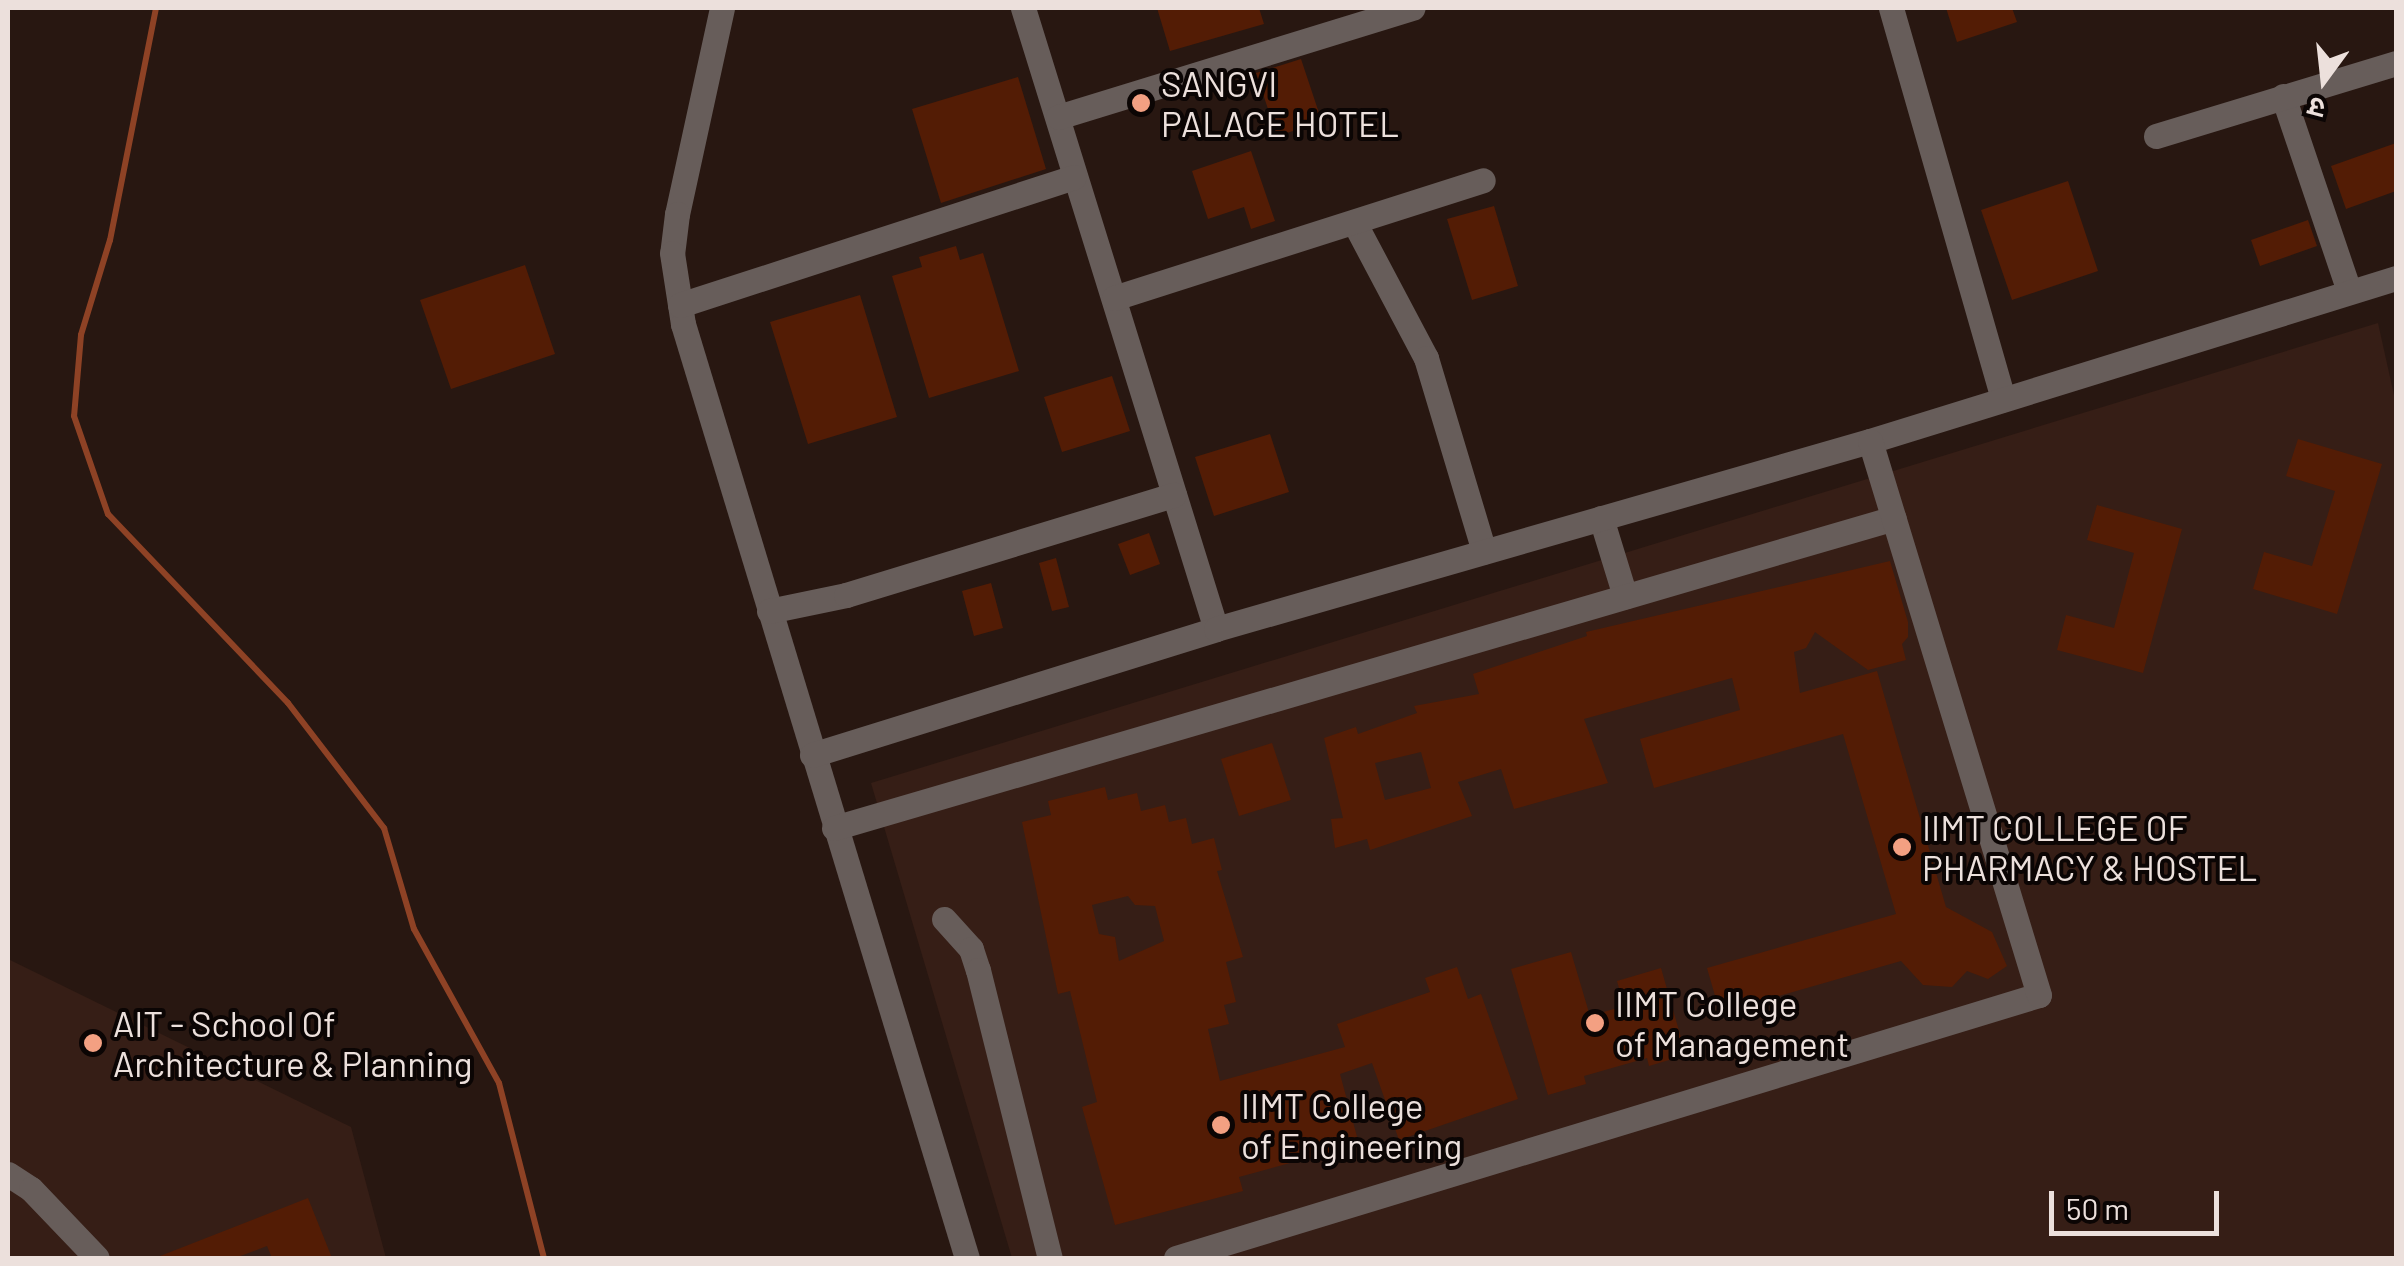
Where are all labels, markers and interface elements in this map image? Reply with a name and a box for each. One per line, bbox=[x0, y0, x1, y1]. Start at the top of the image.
north arrow bbox=[2274, 30, 2374, 130]
place label: SANGVI PALACE HOTEL bbox=[1161, 62, 1399, 144]
text: उ bbox=[2304, 90, 2329, 128]
marker: SANGVI PALACE HOTEL bbox=[1130, 92, 1152, 114]
place label: IIMT COLLEGE OF PHARMACY & HOSTEL bbox=[1922, 806, 2257, 888]
marker: IIMT COLLEGE OF PHARMACY & HOSTEL bbox=[1891, 836, 1913, 858]
place label: IIMT College of Management bbox=[1615, 982, 1849, 1064]
place label: AIT - School Of Architecture & Planning bbox=[113, 1002, 473, 1084]
marker: IIMT College of Management bbox=[1584, 1012, 1606, 1034]
marker: AIT - School Of Architecture & Planning bbox=[82, 1032, 104, 1054]
place label: IIMT College of Engineering bbox=[1241, 1084, 1462, 1166]
marker: IIMT College of Engineering bbox=[1210, 1114, 1232, 1136]
scale bar bbox=[2054, 1171, 2224, 1233]
text: 50 m bbox=[2066, 1190, 2129, 1226]

